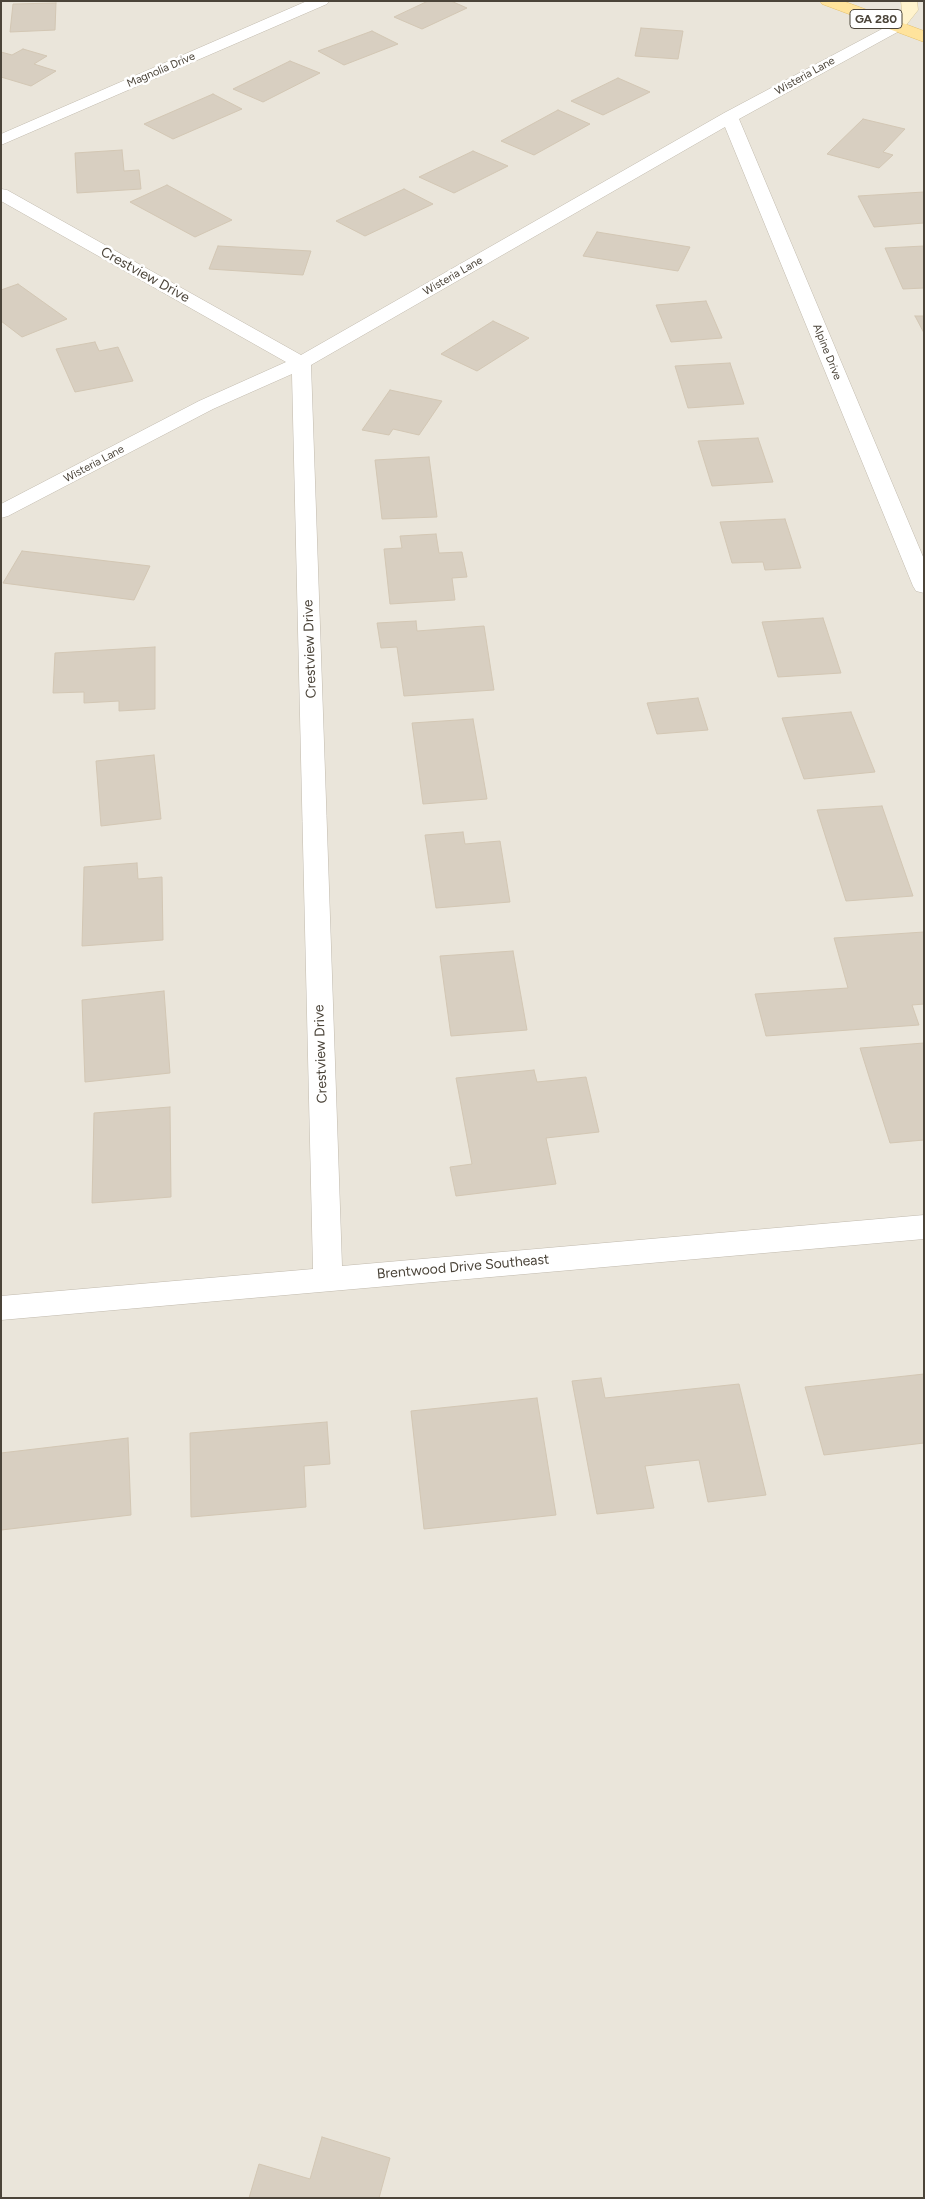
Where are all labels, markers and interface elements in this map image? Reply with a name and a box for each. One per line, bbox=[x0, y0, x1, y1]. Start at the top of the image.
road number: GA 280 bbox=[850, 10, 902, 28]
street label: Magnolia Drive bbox=[125, 50, 197, 90]
street label: Wisteria Lane bbox=[773, 54, 837, 98]
street label: Crestview Drive bbox=[98, 244, 192, 306]
street label: Wisteria Lane bbox=[421, 254, 485, 298]
street label: Alpine Drive bbox=[810, 322, 844, 382]
street label: Wisteria Lane bbox=[62, 443, 126, 485]
street label: Crestview Drive bbox=[300, 599, 320, 699]
street label: Crestview Drive bbox=[311, 1004, 331, 1104]
street label: Brentwood Drive Southeast bbox=[376, 1251, 550, 1283]

